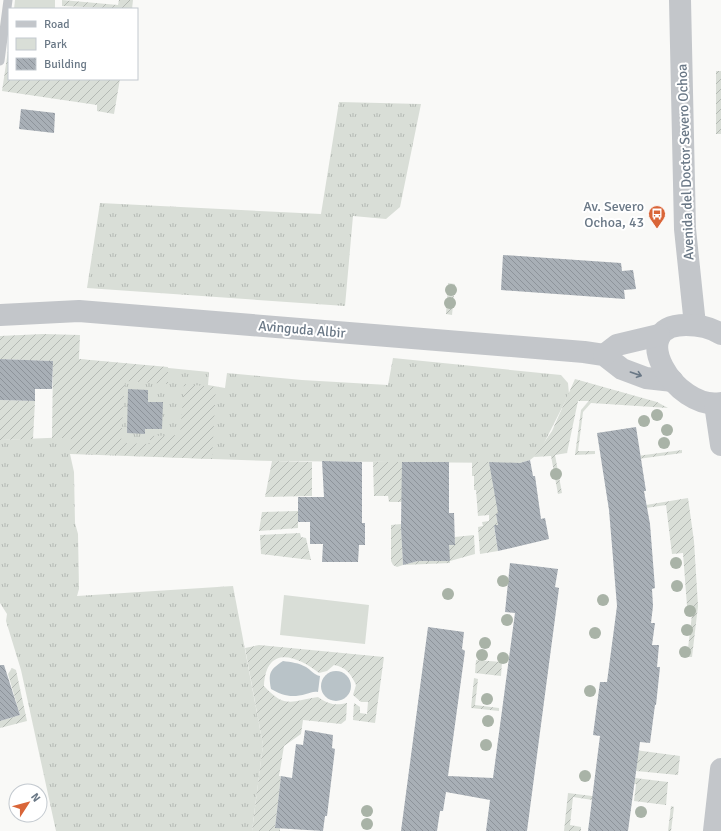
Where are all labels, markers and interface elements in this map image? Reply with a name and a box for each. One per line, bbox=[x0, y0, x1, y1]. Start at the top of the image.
legend bbox=[8, 8, 138, 80]
text: Road bbox=[44, 17, 70, 32]
text: Park bbox=[44, 37, 67, 52]
text: Building bbox=[44, 57, 87, 72]
street label: Avenida del Doctor Severo Ochoa bbox=[674, 64, 697, 260]
place label: Av. Severo Ochoa, 43 bbox=[583, 198, 644, 231]
bus stop icon: Av. Severo Ochoa, 43 bbox=[647, 204, 667, 229]
street label: Avinguda Albir bbox=[258, 317, 347, 342]
one-way arrow bbox=[629, 371, 642, 378]
north arrow bbox=[8, 783, 48, 823]
text: N bbox=[28, 790, 43, 804]

